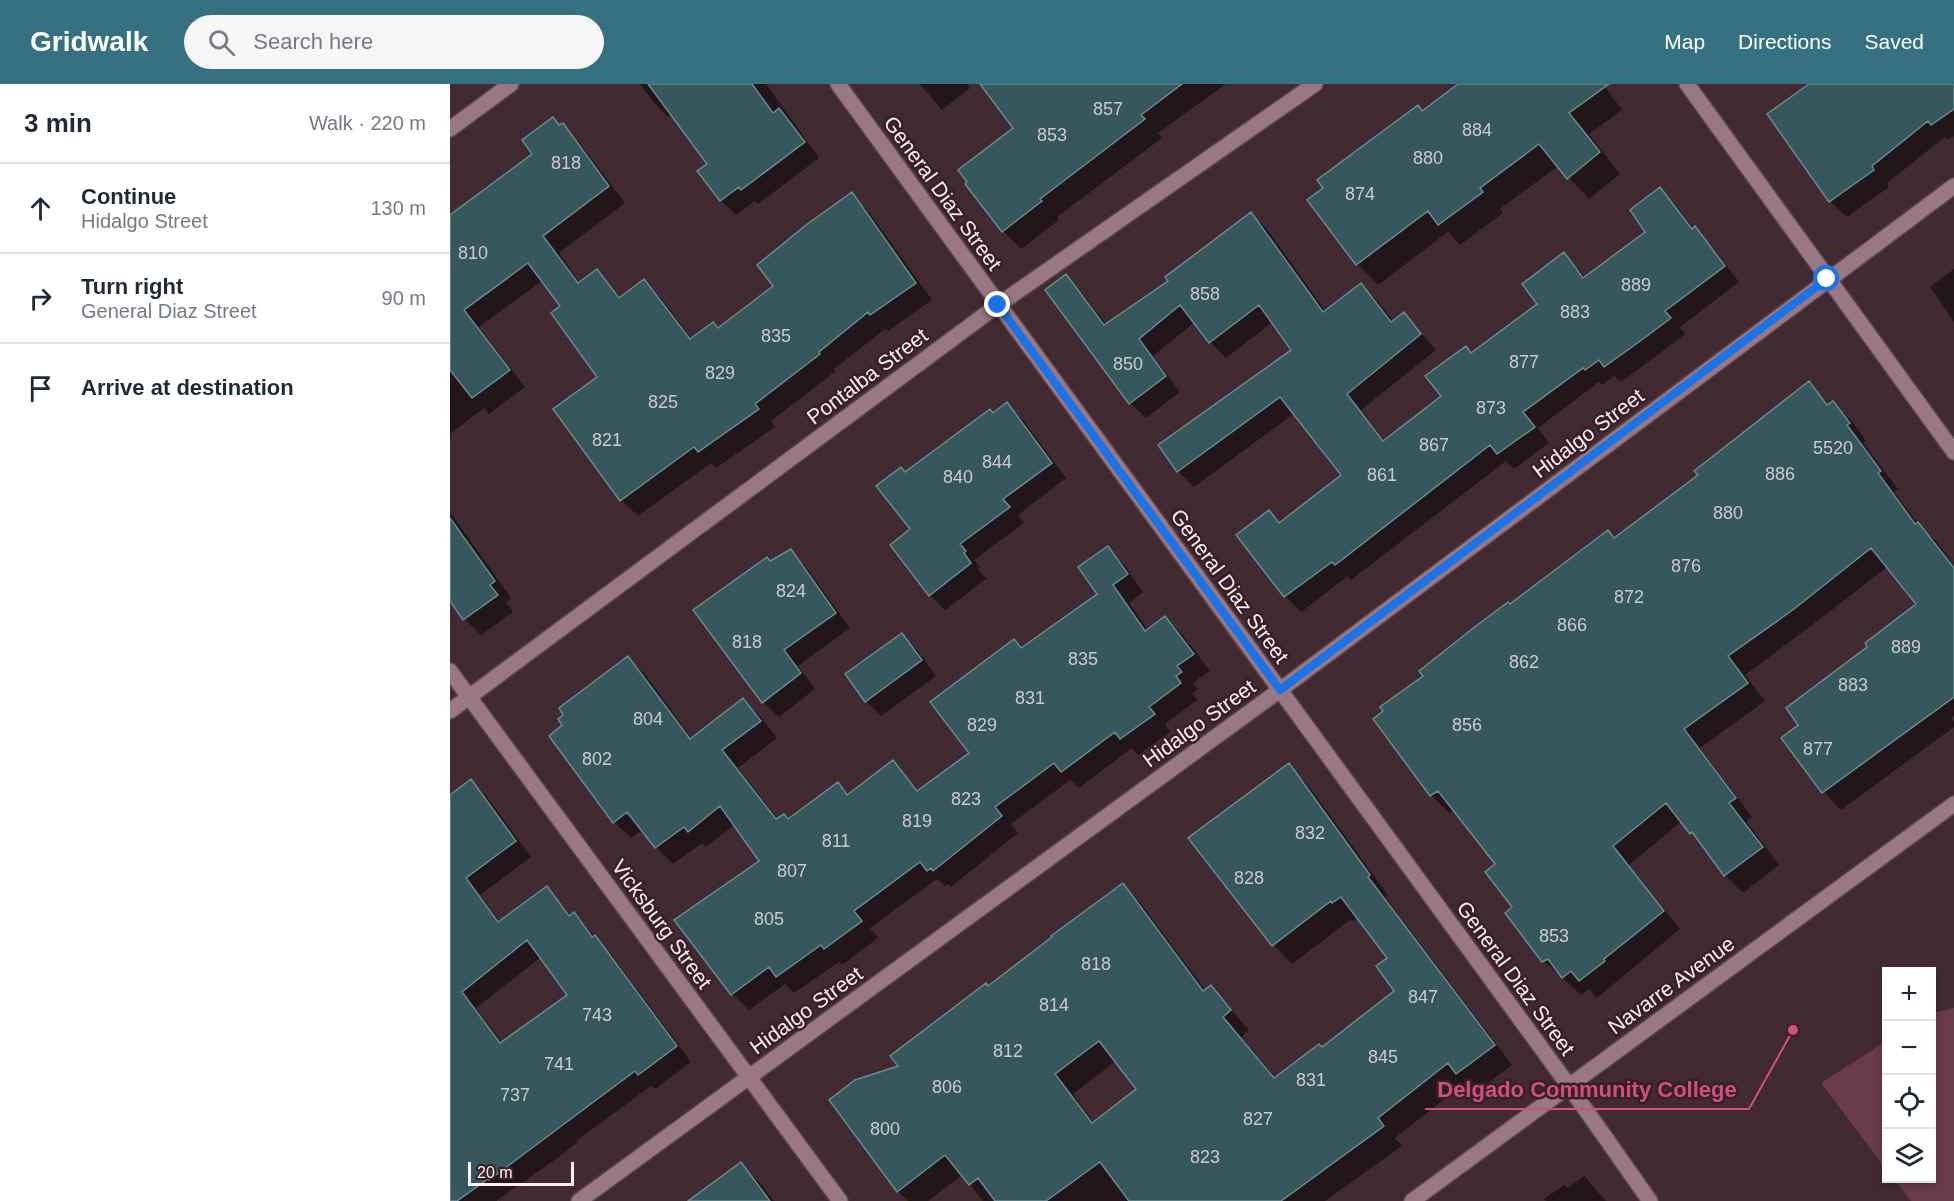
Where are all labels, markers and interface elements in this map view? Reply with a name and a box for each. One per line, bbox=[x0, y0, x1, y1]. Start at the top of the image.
search box bbox=[184, 15, 604, 69]
text: Gridwalk bbox=[30, 26, 148, 57]
icon: search bbox=[205, 26, 238, 59]
text: Search here bbox=[253, 29, 373, 54]
text: Map bbox=[1664, 30, 1705, 53]
text: Directions bbox=[1738, 30, 1831, 53]
text: Saved bbox=[1864, 30, 1924, 53]
house number: 857 bbox=[1093, 99, 1123, 119]
text: 3 min bbox=[24, 108, 92, 138]
text: Walk · 220 m bbox=[309, 112, 426, 134]
street label: General Diaz Street bbox=[879, 112, 1007, 274]
house number: 884 bbox=[1462, 120, 1492, 140]
house number: 853 bbox=[1037, 125, 1067, 145]
house number: 880 bbox=[1413, 148, 1443, 168]
house number: 818 bbox=[551, 153, 581, 173]
text: Continue bbox=[81, 184, 176, 209]
house number: 874 bbox=[1345, 184, 1375, 204]
icon: ahead bbox=[24, 192, 57, 225]
text: 130 m bbox=[370, 197, 426, 219]
text: Hidalgo Street bbox=[81, 210, 208, 232]
house number: 810 bbox=[458, 243, 488, 263]
route start bbox=[1813, 265, 1839, 291]
text: Turn right bbox=[81, 274, 183, 299]
house number: 889 bbox=[1621, 275, 1651, 295]
icon: right bbox=[24, 282, 57, 315]
house number: 858 bbox=[1190, 284, 1220, 304]
text: 90 m bbox=[382, 287, 426, 309]
route end bbox=[984, 291, 1010, 317]
text: General Diaz Street bbox=[81, 300, 257, 322]
house number: 883 bbox=[1560, 302, 1590, 322]
street label: Pontalba Street bbox=[802, 323, 932, 429]
house number: 835 bbox=[761, 326, 791, 346]
house number: 877 bbox=[1509, 352, 1539, 372]
house number: 850 bbox=[1113, 354, 1143, 374]
house number: 829 bbox=[705, 363, 735, 383]
icon: arrive bbox=[24, 372, 57, 405]
text: Arrive at destination bbox=[81, 375, 294, 400]
street label: Hidalgo Street bbox=[1528, 384, 1648, 482]
house number: 825 bbox=[648, 392, 678, 412]
house number: 873 bbox=[1476, 398, 1506, 418]
house number: 821 bbox=[592, 430, 622, 450]
house number: 867 bbox=[1419, 435, 1449, 455]
house number: 5520 bbox=[1813, 438, 1853, 458]
house number: 844 bbox=[982, 452, 1012, 472]
house number: 886 bbox=[1765, 464, 1795, 484]
house number: 861 bbox=[1367, 465, 1397, 485]
house number: 840 bbox=[943, 467, 973, 487]
house number: 880 bbox=[1713, 503, 1743, 523]
street label: General Diaz Street bbox=[1166, 505, 1294, 667]
house number: 876 bbox=[1671, 556, 1701, 576]
house number: 824 bbox=[776, 581, 806, 601]
house number: 872 bbox=[1614, 587, 1644, 607]
house number: 866 bbox=[1557, 615, 1587, 635]
house number: 818 bbox=[732, 632, 762, 652]
house number: 889 bbox=[1891, 637, 1921, 657]
house number: 835 bbox=[1068, 649, 1098, 669]
house number: 862 bbox=[1509, 652, 1539, 672]
street label: Hidalgo Street bbox=[1138, 674, 1260, 771]
house number: 883 bbox=[1838, 675, 1868, 695]
house number: 831 bbox=[1015, 688, 1045, 708]
house number: 804 bbox=[633, 709, 663, 729]
house number: 829 bbox=[967, 715, 997, 735]
house number: 856 bbox=[1452, 715, 1482, 735]
house number: 877 bbox=[1803, 739, 1833, 759]
house number: 802 bbox=[582, 749, 612, 769]
house number: 823 bbox=[951, 789, 981, 809]
house number: 819 bbox=[902, 811, 932, 831]
house number: 832 bbox=[1295, 823, 1325, 843]
house number: 811 bbox=[822, 831, 850, 851]
street label: Vicksburg Street bbox=[608, 855, 717, 993]
house number: 807 bbox=[777, 861, 807, 881]
house number: 828 bbox=[1234, 868, 1264, 888]
street label: General Diaz Street bbox=[1452, 897, 1580, 1059]
house number: 805 bbox=[754, 909, 784, 929]
house number: 853 bbox=[1539, 926, 1569, 946]
street label: Navarre Avenue bbox=[1603, 932, 1739, 1038]
house number: 818 bbox=[1081, 954, 1111, 974]
street label: Hidalgo Street bbox=[745, 961, 867, 1058]
map controls bbox=[1882, 967, 1936, 1183]
button: + bbox=[1882, 967, 1936, 1021]
house number: 847 bbox=[1408, 987, 1438, 1007]
house number: 814 bbox=[1039, 995, 1069, 1015]
house number: 743 bbox=[582, 1005, 612, 1025]
button: − bbox=[1882, 1021, 1936, 1075]
house number: 812 bbox=[993, 1041, 1023, 1061]
house number: 845 bbox=[1368, 1047, 1398, 1067]
house number: 741 bbox=[544, 1054, 574, 1074]
callout: Delgado Community College bbox=[1425, 1069, 1749, 1109]
house number: 831 bbox=[1296, 1070, 1326, 1090]
button: locate bbox=[1882, 1075, 1936, 1129]
house number: 806 bbox=[932, 1077, 962, 1097]
text: Delgado Community College bbox=[1437, 1077, 1737, 1102]
house number: 737 bbox=[500, 1085, 530, 1105]
house number: 827 bbox=[1243, 1109, 1273, 1129]
house number: 800 bbox=[870, 1119, 900, 1139]
button: layers bbox=[1882, 1129, 1936, 1183]
house number: 823 bbox=[1190, 1147, 1220, 1167]
scale bar bbox=[468, 1159, 574, 1186]
text: 20 m bbox=[477, 1164, 513, 1181]

